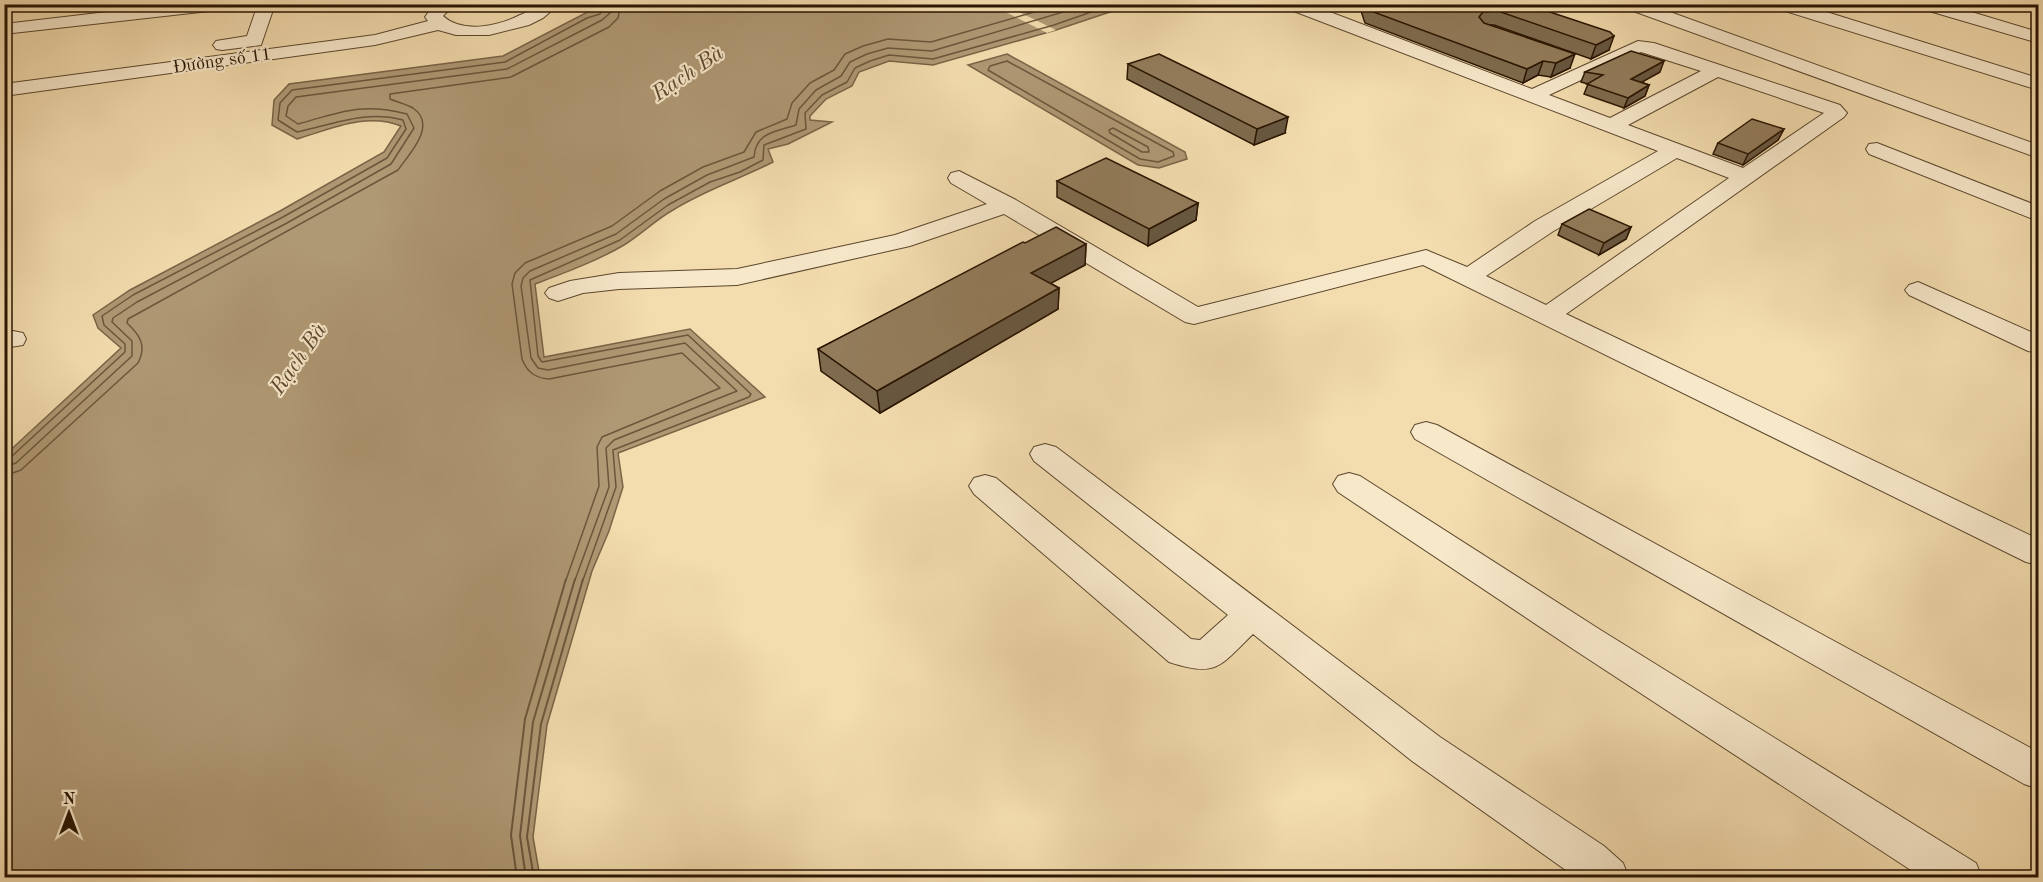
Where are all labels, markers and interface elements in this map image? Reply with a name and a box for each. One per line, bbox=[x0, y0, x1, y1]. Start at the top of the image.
water label: Rạch Bà bbox=[647, 42, 728, 106]
street label: Đường số 11 bbox=[171, 44, 273, 77]
water label: Rạch Bà bbox=[266, 319, 331, 399]
north arrow bbox=[39, 783, 99, 843]
text: N bbox=[63, 792, 76, 808]

